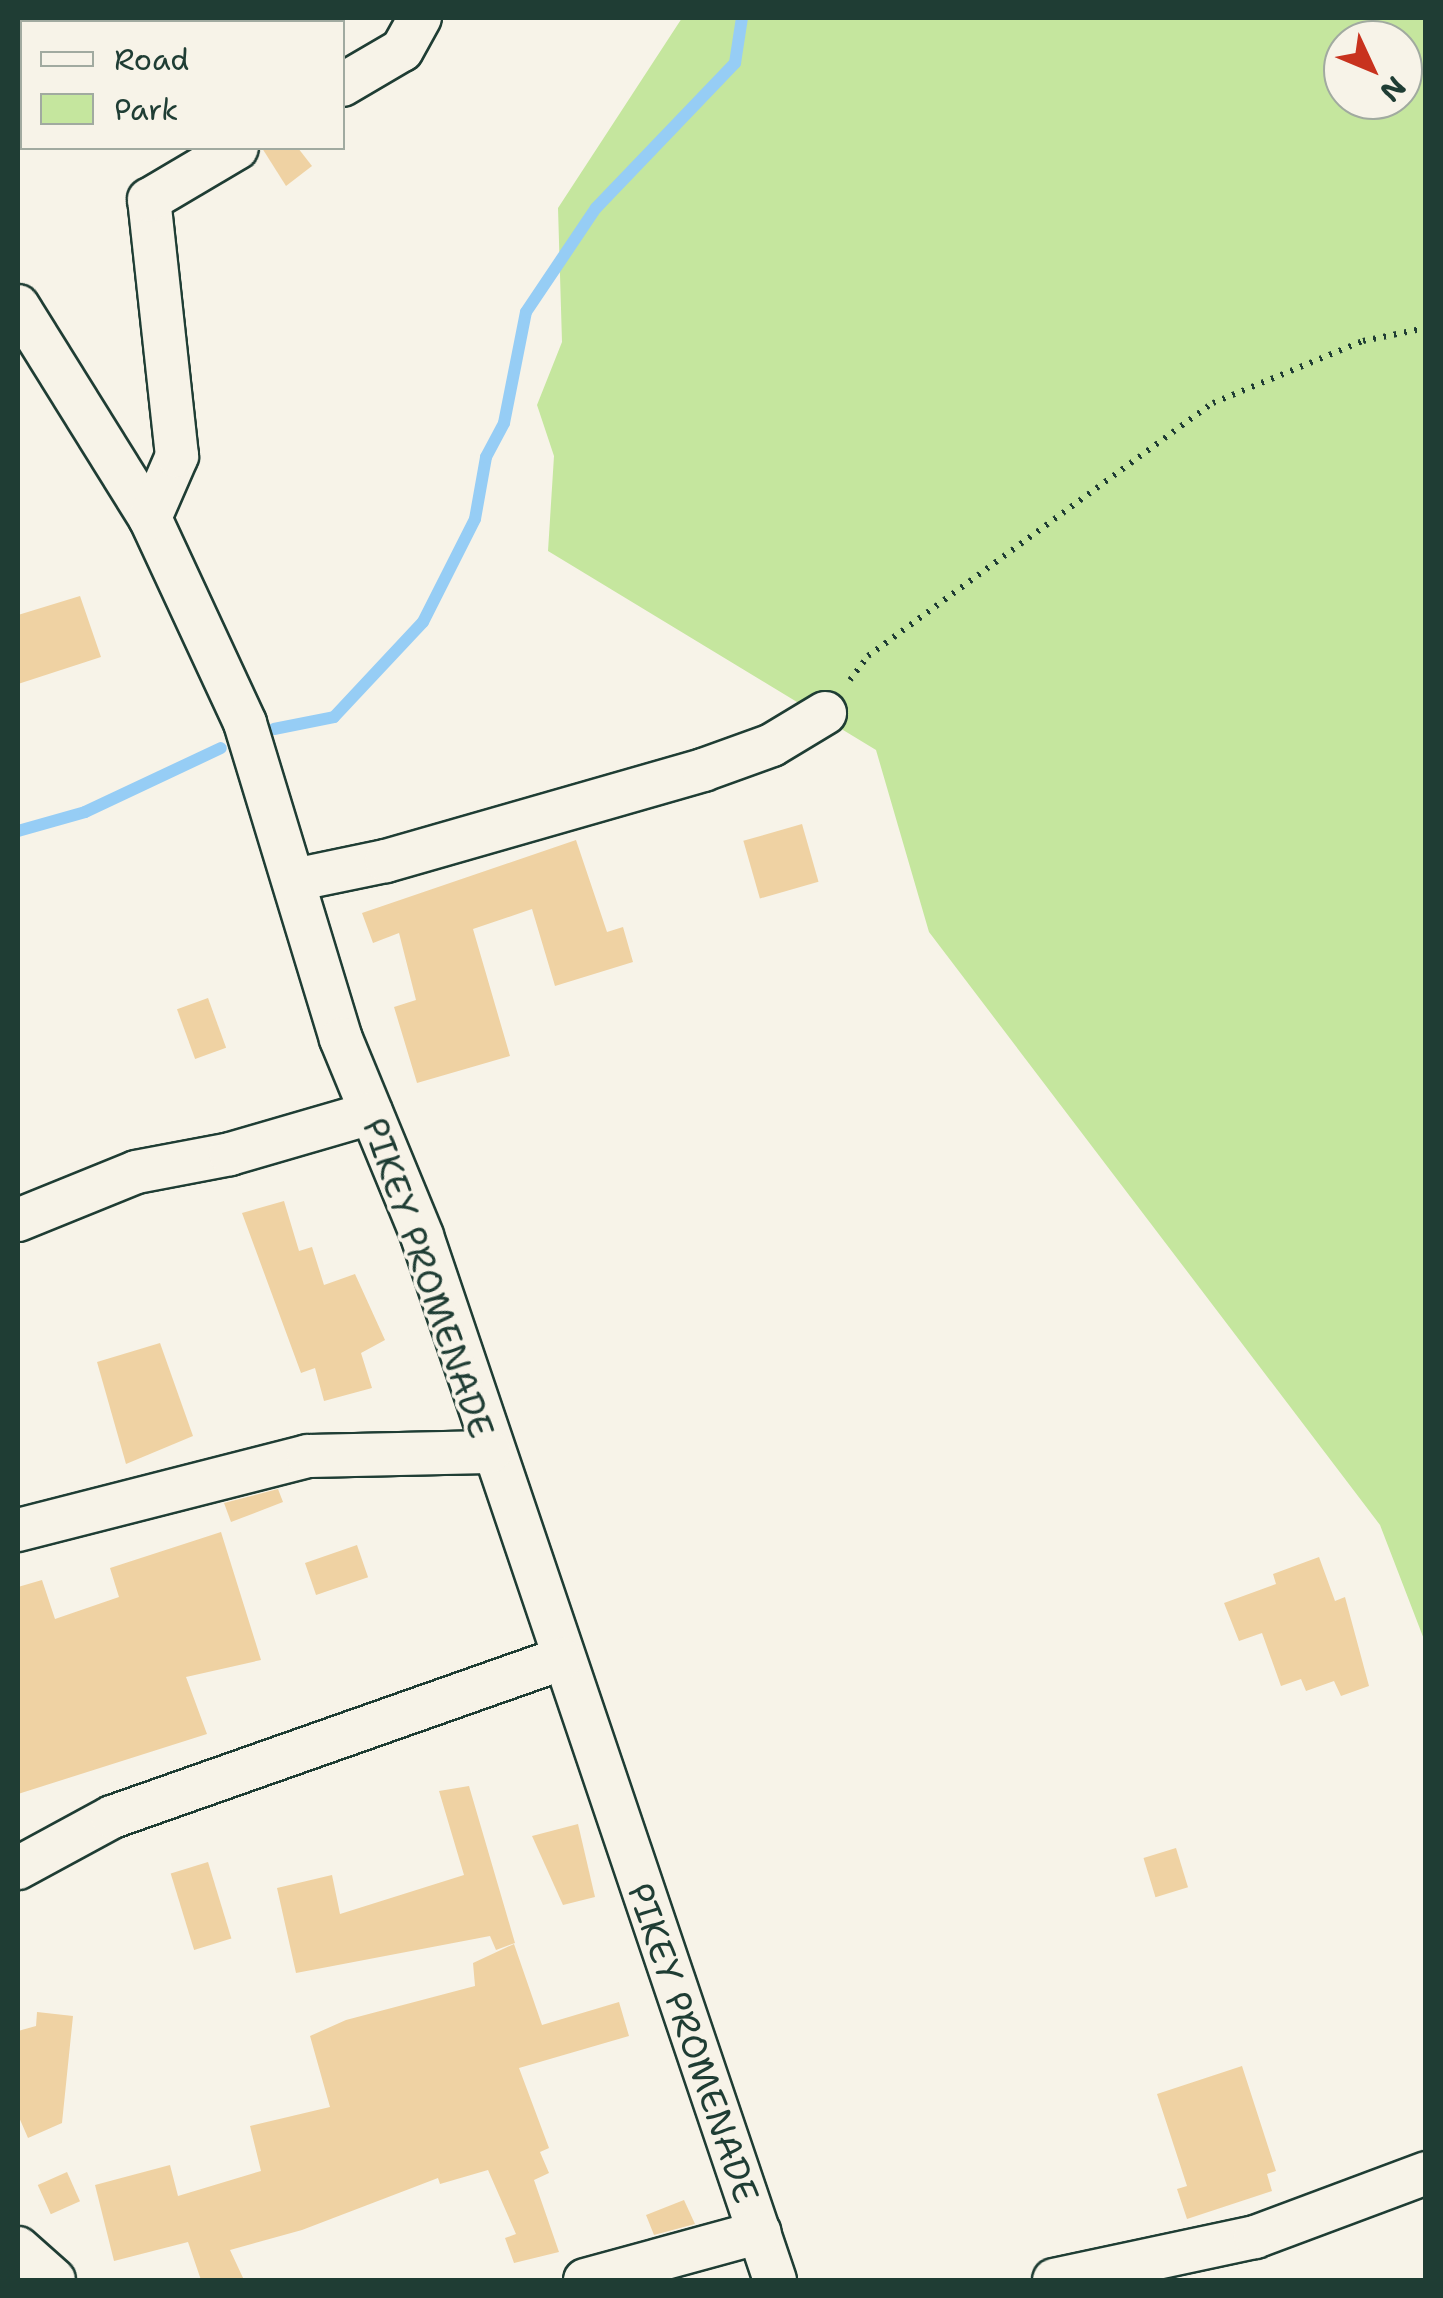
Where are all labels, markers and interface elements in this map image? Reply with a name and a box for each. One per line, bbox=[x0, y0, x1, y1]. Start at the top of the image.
legend bbox=[20, 20, 345, 150]
north arrow bbox=[1323, 20, 1423, 120]
text: Road bbox=[114, 39, 189, 80]
text: N bbox=[1372, 68, 1415, 111]
text: Park bbox=[114, 89, 178, 130]
street label: PIKEY PROMENADE bbox=[354, 1112, 502, 1444]
street label: PIKEY PROMENADE bbox=[619, 1877, 767, 2209]

